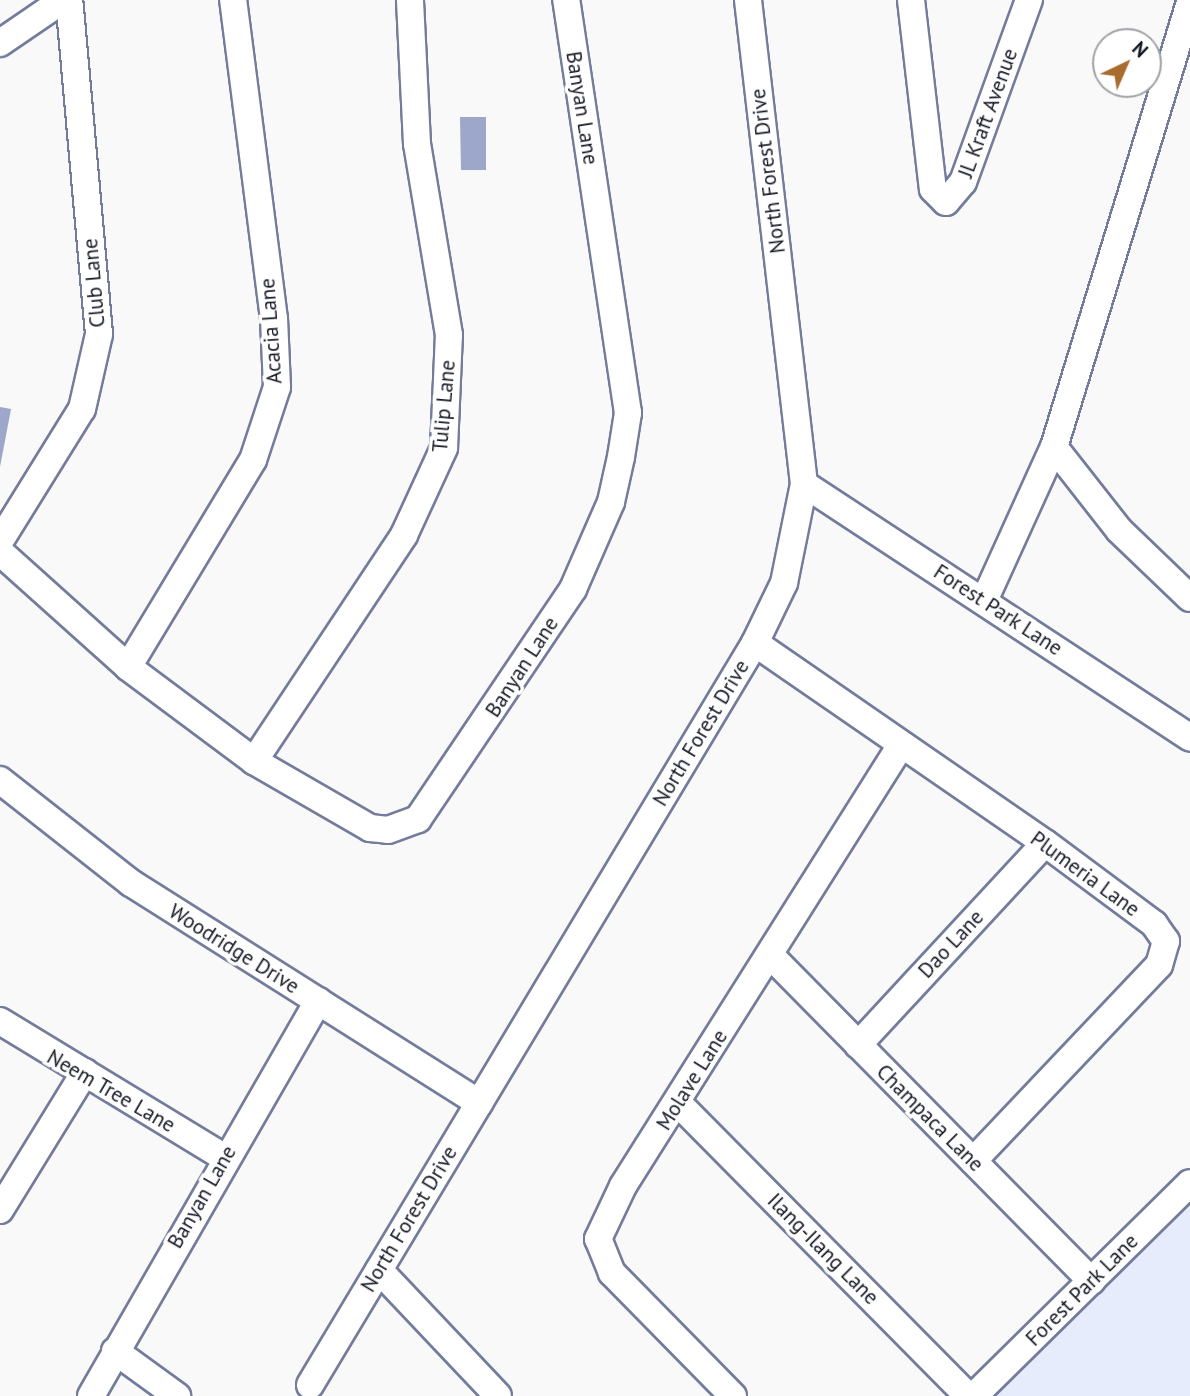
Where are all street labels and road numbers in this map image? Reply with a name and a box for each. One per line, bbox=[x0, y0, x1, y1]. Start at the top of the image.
street label: JL Kraft Avenue bbox=[953, 44, 1023, 182]
street label: Banyan Lane bbox=[561, 49, 603, 167]
street label: North Forest Drive bbox=[745, 87, 791, 255]
street label: Club Lane bbox=[78, 237, 110, 329]
street label: Acacia Lane bbox=[255, 277, 287, 385]
street label: Tulip Lane bbox=[427, 359, 461, 453]
street label: Forest Park Lane bbox=[929, 559, 1067, 661]
street label: Banyan Lane bbox=[480, 612, 564, 722]
street label: North Forest Drive bbox=[647, 655, 755, 811]
street label: Plumeria Lane bbox=[1026, 826, 1144, 922]
street label: Woodridge Drive bbox=[164, 899, 304, 999]
street label: Dao Lane bbox=[913, 905, 989, 983]
street label: Molave Lane bbox=[651, 1025, 733, 1135]
street label: Neem Tree Lane bbox=[42, 1044, 180, 1138]
street label: Champaca Lane bbox=[871, 1059, 989, 1177]
street label: Banyan Lane bbox=[162, 1141, 242, 1253]
street label: North Forest Drive bbox=[355, 1141, 463, 1297]
street label: Ilang-Ilang Lane bbox=[762, 1188, 884, 1310]
street label: Forest Park Lane bbox=[1021, 1229, 1143, 1351]

